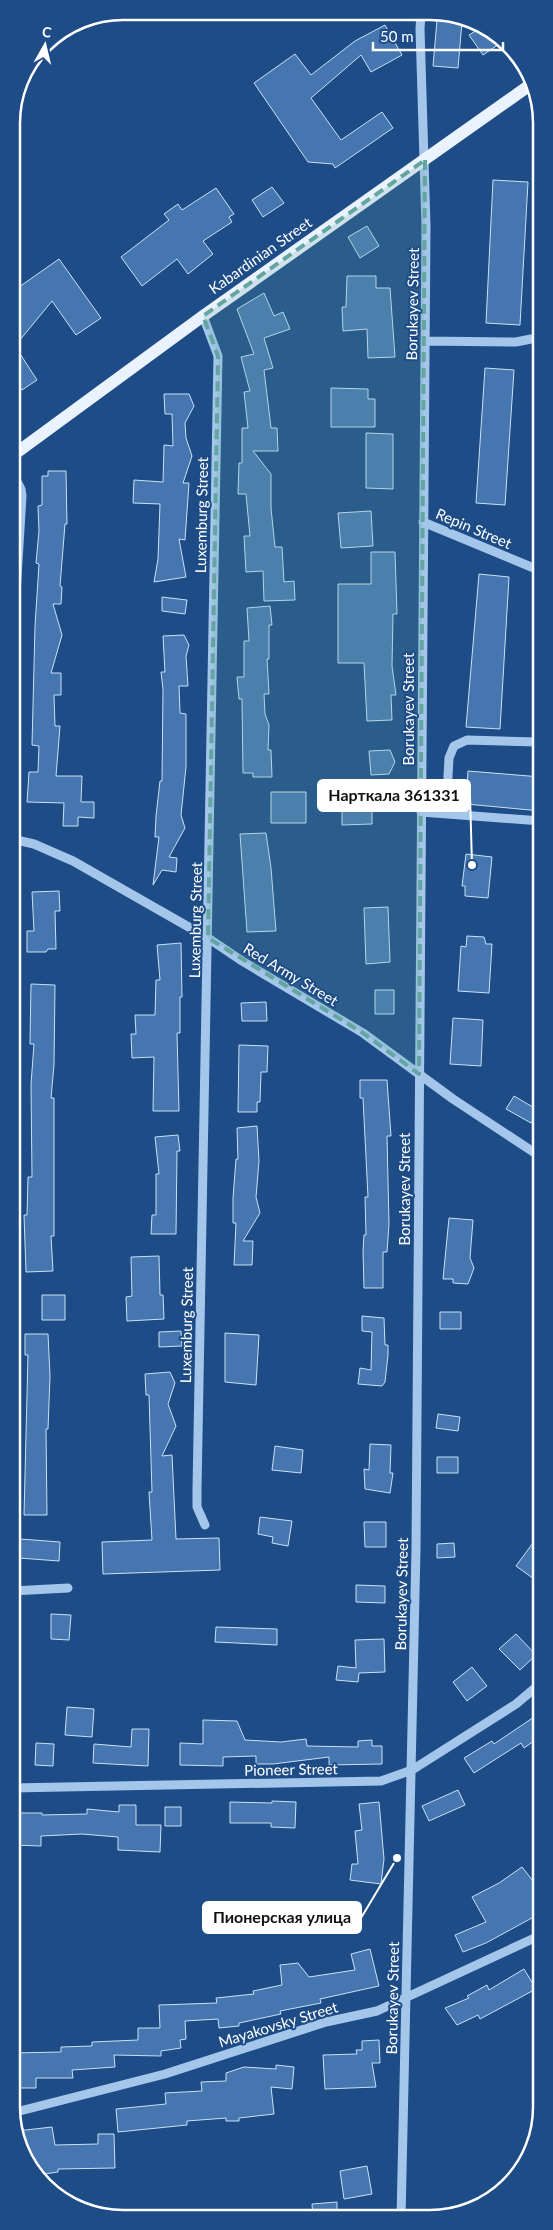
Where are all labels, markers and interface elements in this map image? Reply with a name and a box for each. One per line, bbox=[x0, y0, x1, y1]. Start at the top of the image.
north arrow bbox=[20, 20, 70, 70]
scale bar bbox=[373, 20, 503, 52]
text: С bbox=[41, 23, 53, 41]
text: 50 m bbox=[380, 27, 414, 45]
street label: Kabardinian Street bbox=[205, 212, 315, 297]
street label: Borukayev Street bbox=[402, 247, 422, 361]
street label: Luxemburg Street bbox=[191, 456, 211, 573]
street label: Repin Street bbox=[433, 504, 515, 552]
street label: Borukayev Street bbox=[399, 652, 417, 765]
callout: Нарткала 361331 bbox=[318, 780, 470, 811]
text: Нарткала 361331 bbox=[328, 785, 460, 804]
street label: Luxemburg Street bbox=[185, 861, 205, 978]
street label: Red Army Street bbox=[240, 939, 342, 1010]
street label: Borukayev Street bbox=[395, 1132, 413, 1245]
street label: Luxemburg Street bbox=[176, 1266, 196, 1383]
street label: Borukayev Street bbox=[391, 1537, 411, 1651]
street label: Pioneer Street bbox=[244, 1759, 339, 1779]
callout: Пионерская улица bbox=[203, 1902, 361, 1933]
text: Пионерская улица bbox=[213, 1907, 351, 1926]
street label: Borukayev Street bbox=[382, 1941, 402, 2055]
street label: Mayakovsky Street bbox=[216, 1997, 340, 2051]

